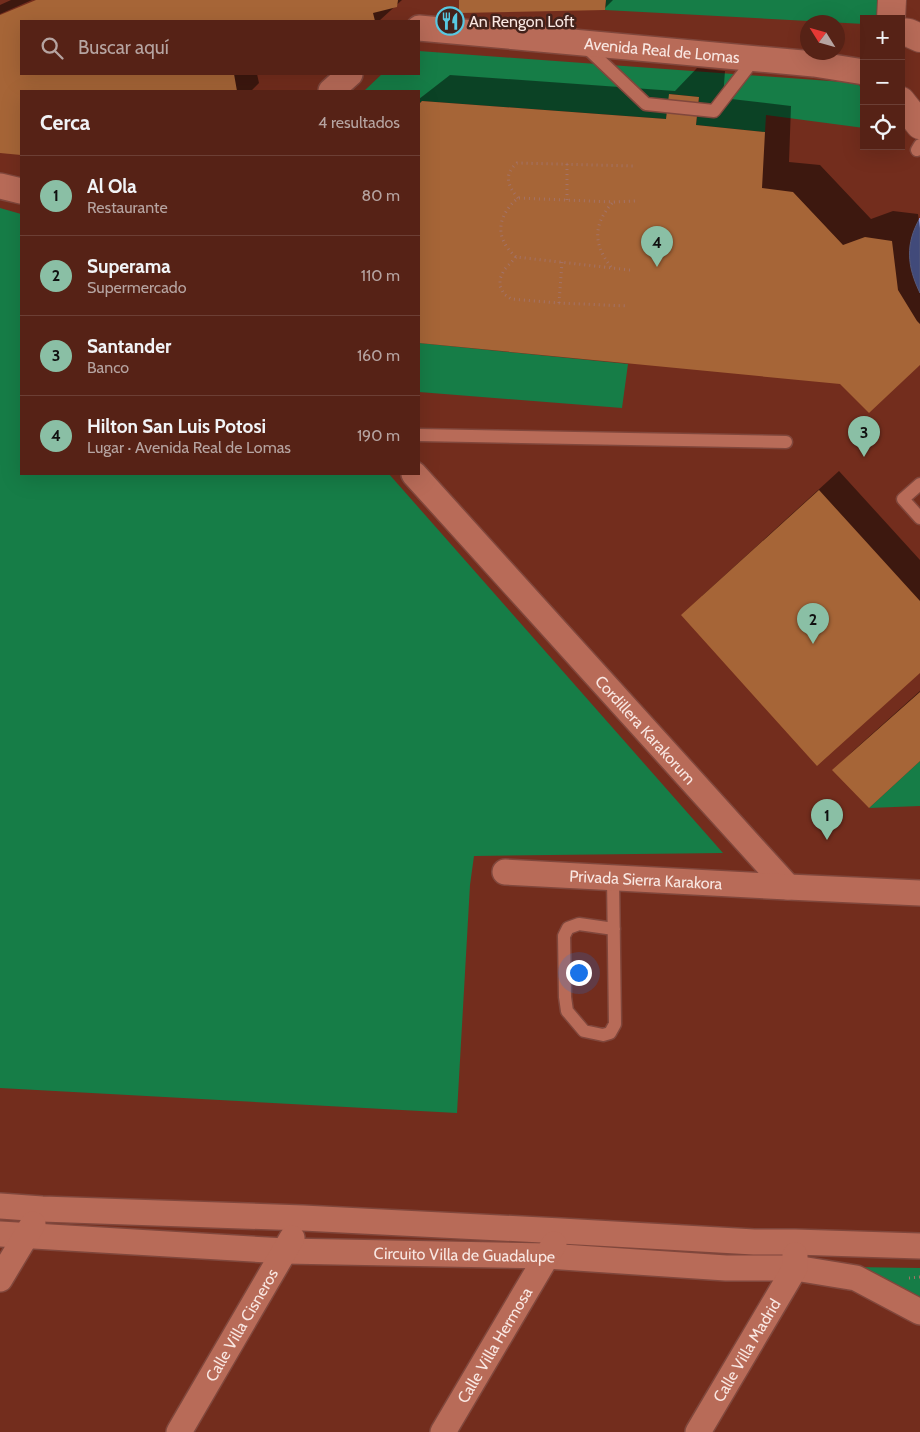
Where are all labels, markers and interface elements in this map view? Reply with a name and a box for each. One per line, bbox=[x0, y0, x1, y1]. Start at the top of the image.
restaurant icon: An Rengon Loft bbox=[435, 6, 465, 36]
place label: An Rengon Loft bbox=[469, 12, 575, 31]
north arrow bbox=[800, 15, 845, 60]
map controls bbox=[860, 15, 905, 150]
button: + bbox=[860, 15, 905, 60]
search box bbox=[20, 20, 420, 75]
icon: search bbox=[38, 34, 66, 62]
street label: Avenida Real de Lomas bbox=[583, 34, 741, 67]
text: Buscar aquí bbox=[78, 36, 169, 59]
button: − bbox=[860, 60, 905, 105]
button: locate bbox=[860, 105, 905, 150]
text: Cerca bbox=[40, 110, 90, 135]
text: 4 resultados bbox=[318, 113, 400, 132]
text: Al Ola bbox=[87, 175, 137, 198]
text: 1 bbox=[53, 186, 59, 205]
text: 80 m bbox=[362, 186, 400, 205]
text: Restaurante bbox=[87, 198, 168, 217]
pin: 4 bbox=[641, 226, 673, 267]
text: Superama bbox=[87, 255, 171, 278]
text: 2 bbox=[52, 266, 60, 285]
text: 110 m bbox=[361, 266, 400, 285]
text: Supermercado bbox=[87, 278, 187, 297]
text: Santander bbox=[87, 335, 171, 358]
text: 3 bbox=[52, 346, 60, 365]
text: 160 m bbox=[357, 346, 400, 365]
text: Banco bbox=[87, 358, 129, 377]
text: Hilton San Luis Potosi bbox=[87, 415, 266, 438]
pin: 3 bbox=[848, 416, 880, 457]
text: 4 bbox=[51, 426, 61, 445]
text: 190 m bbox=[357, 426, 400, 445]
text: Lugar · Avenida Real de Lomas bbox=[87, 438, 291, 457]
pin: 2 bbox=[797, 603, 829, 644]
street label: Cordillera Karakorum bbox=[591, 672, 699, 788]
pin: 1 bbox=[811, 799, 843, 840]
street label: Privada Sierra Karakora bbox=[569, 866, 723, 894]
your location bbox=[566, 960, 592, 986]
street label: Circuito Villa de Guadalupe bbox=[374, 1244, 556, 1267]
street label: Calle Villa Cisneros bbox=[202, 1265, 282, 1385]
street label: Calle Villa Hermosa bbox=[453, 1284, 536, 1407]
street label: Calle Villa Madrid bbox=[709, 1296, 785, 1405]

